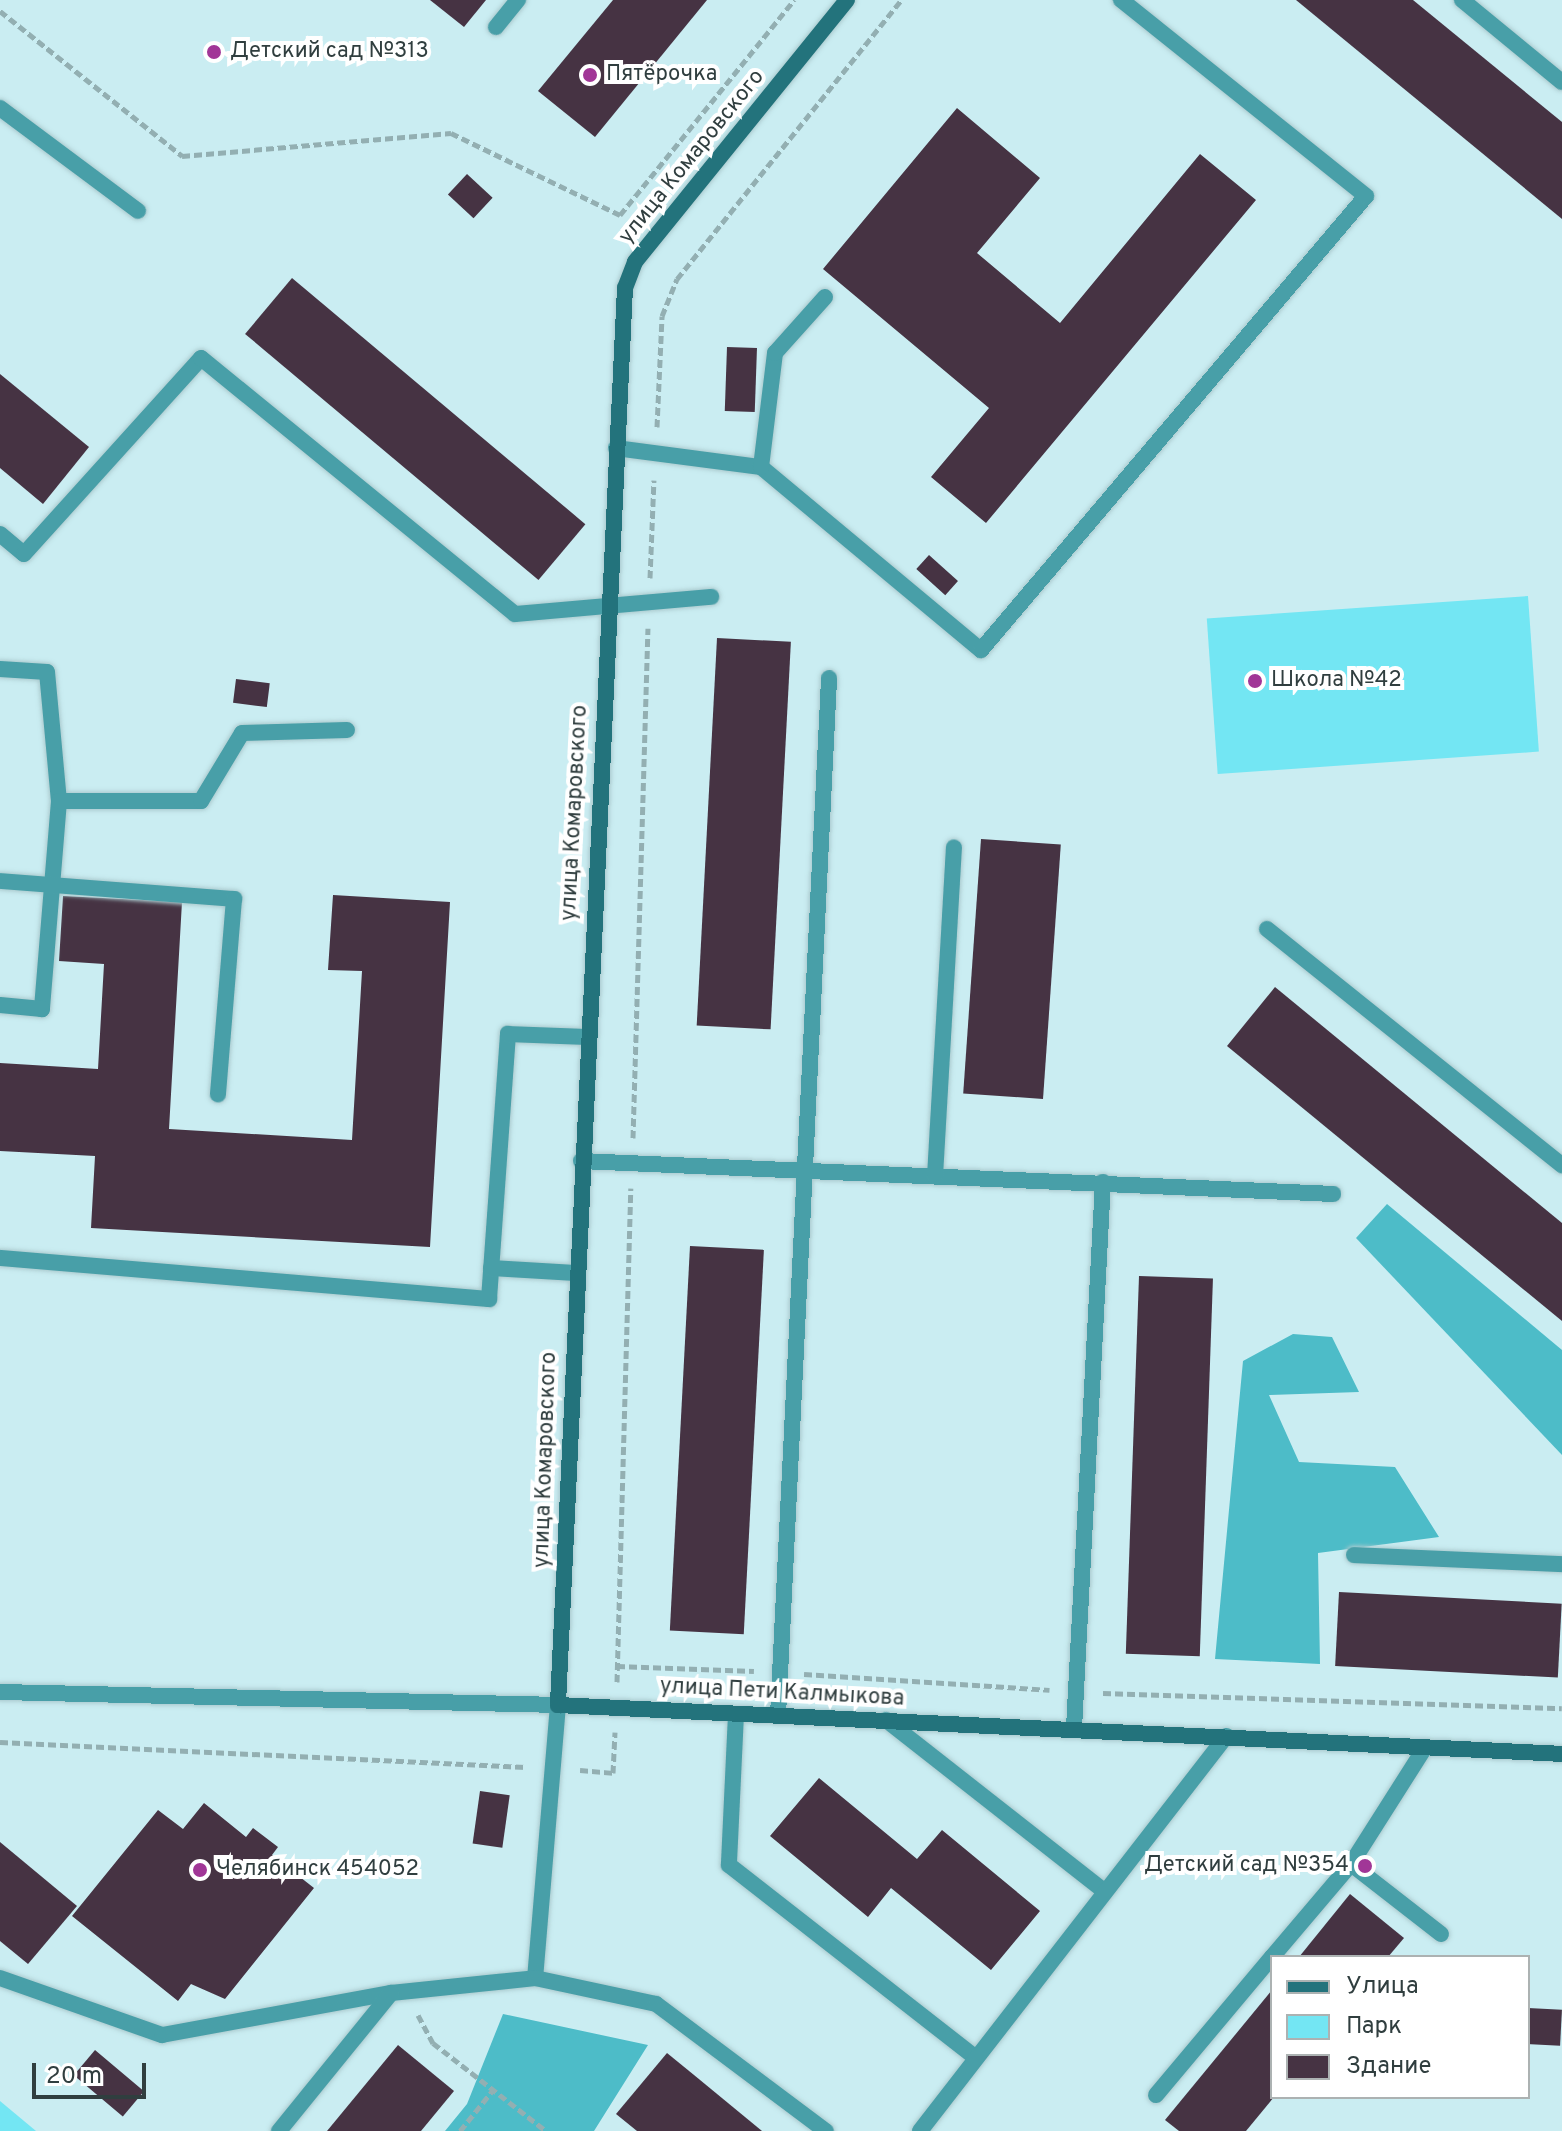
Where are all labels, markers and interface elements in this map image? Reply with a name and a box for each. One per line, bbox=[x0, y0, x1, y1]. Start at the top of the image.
place label: Детский сад №313 bbox=[230, 39, 429, 65]
marker: Детский сад №313 bbox=[205, 43, 223, 61]
place label: Пятёрочка bbox=[606, 62, 717, 88]
street label: улица Комаровского bbox=[614, 65, 770, 249]
marker: Пятёрочка bbox=[581, 66, 599, 84]
place label: Школа №42 bbox=[1271, 668, 1402, 694]
marker: Школа №42 bbox=[1246, 672, 1264, 690]
street label: улица Комаровского bbox=[556, 704, 594, 922]
street label: улица Комаровского bbox=[529, 1351, 563, 1569]
street label: улица Пети Калмыкова bbox=[659, 1673, 905, 1713]
place label: Детский сад №354 bbox=[1144, 1853, 1349, 1879]
place label: Челябинск 454052 bbox=[216, 1857, 419, 1883]
marker: Детский сад №354 bbox=[1356, 1857, 1374, 1875]
marker: Челябинск 454052 bbox=[191, 1861, 209, 1879]
legend bbox=[1270, 1955, 1530, 2099]
text: Улица bbox=[1346, 1972, 1419, 2002]
text: Парк bbox=[1346, 2012, 1402, 2042]
scale bar bbox=[36, 2047, 150, 2097]
text: Здание bbox=[1346, 2052, 1432, 2082]
text: 20 m bbox=[46, 2062, 102, 2092]

